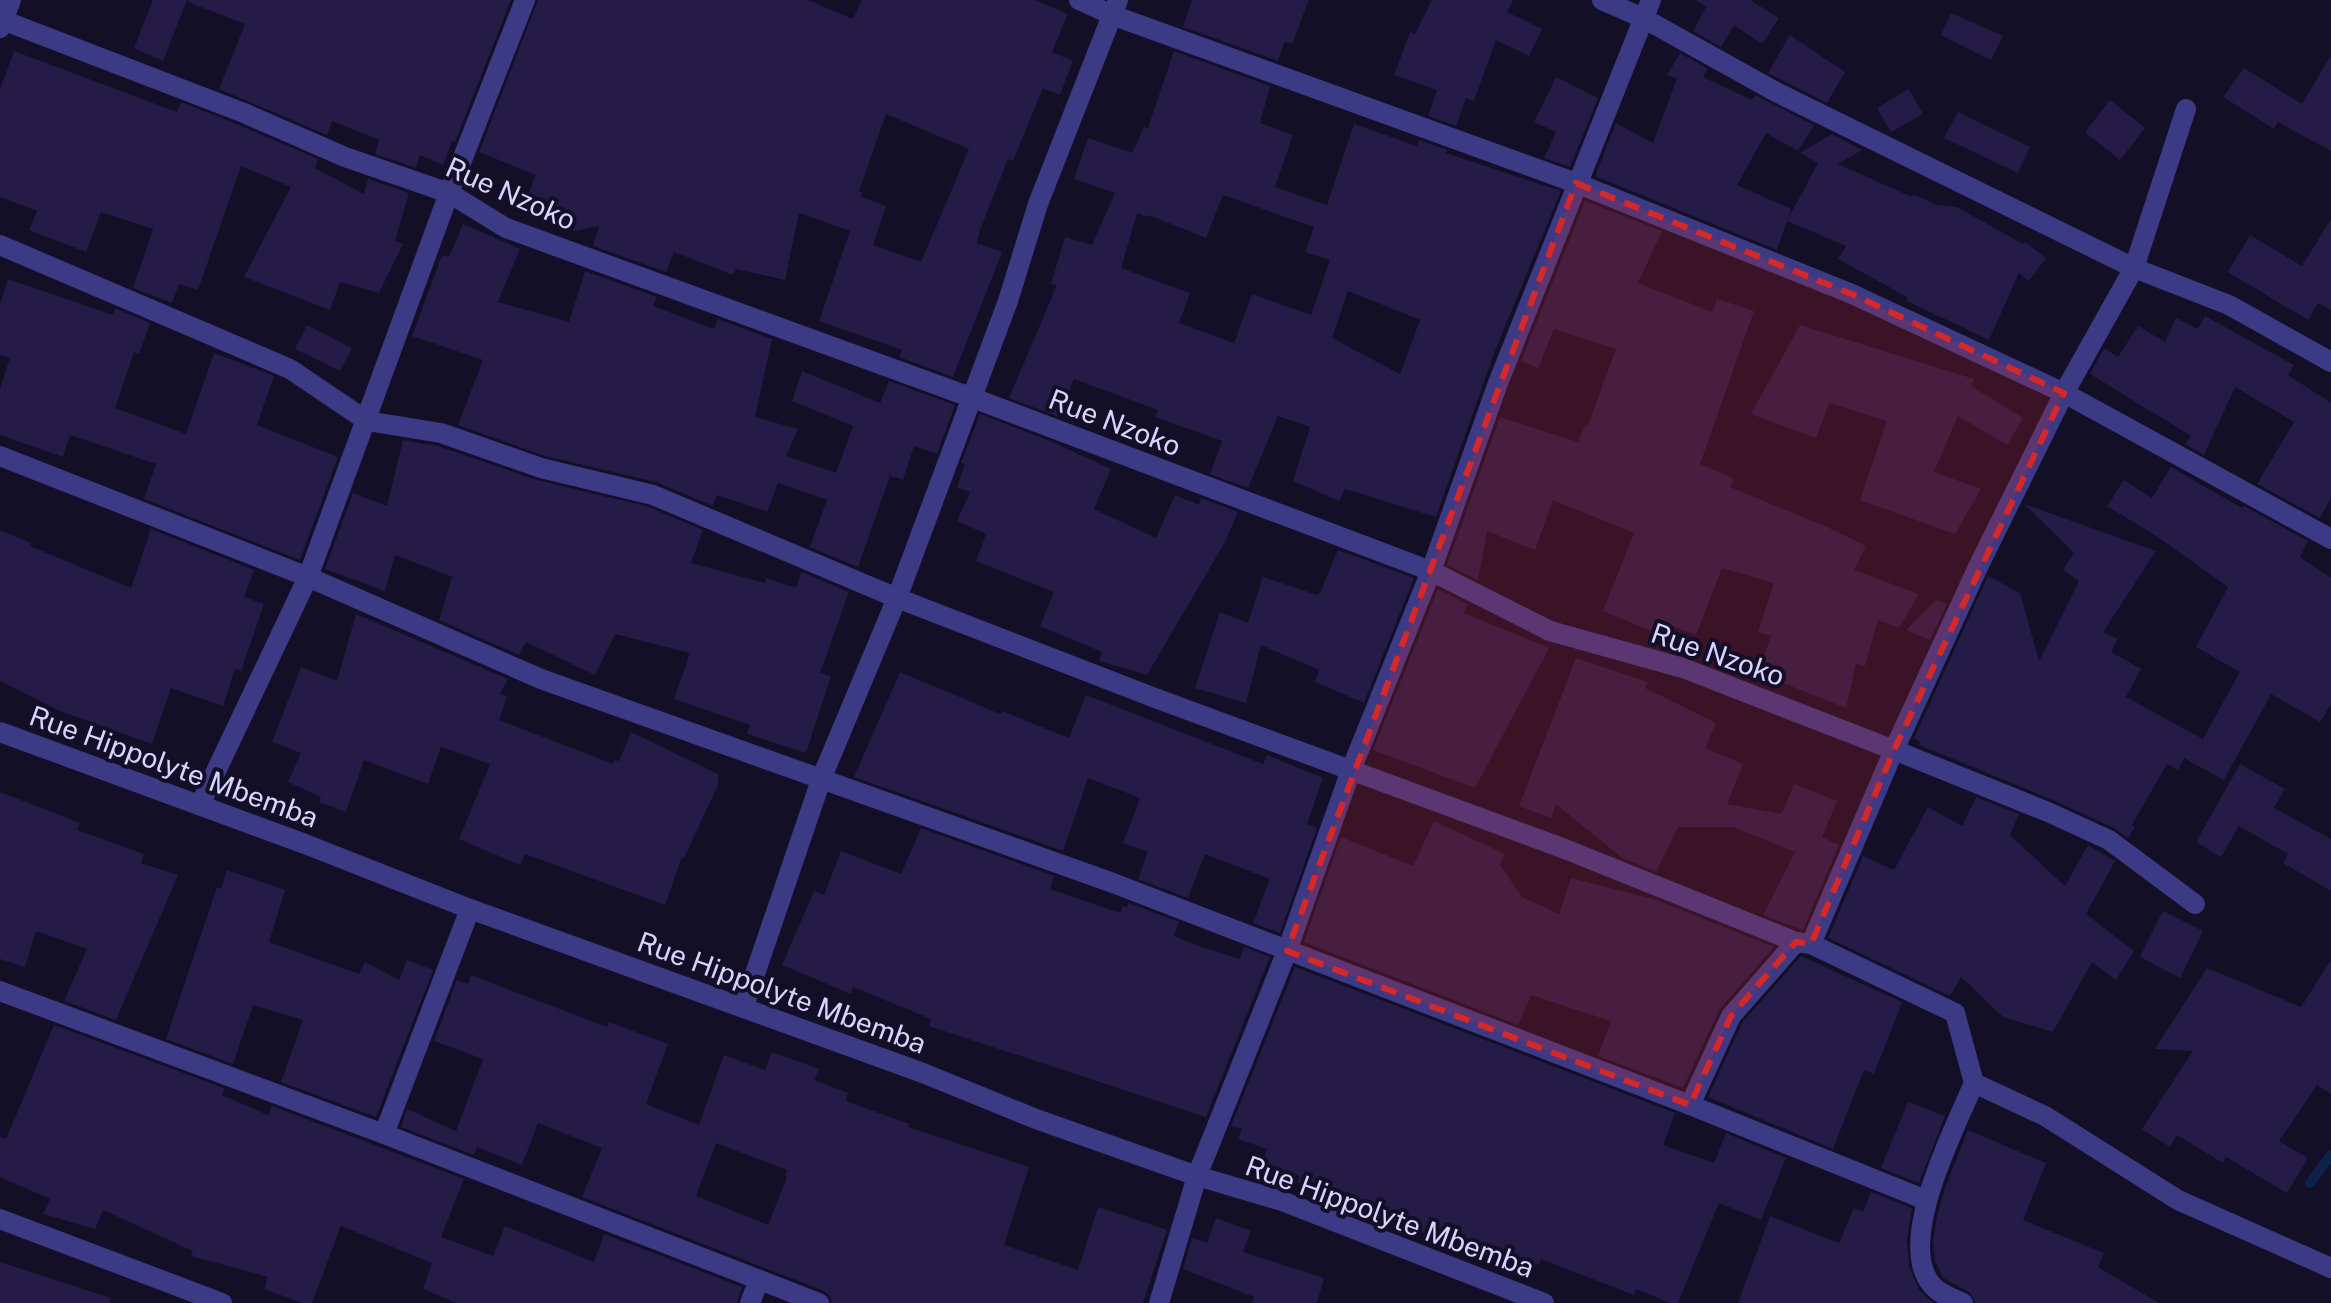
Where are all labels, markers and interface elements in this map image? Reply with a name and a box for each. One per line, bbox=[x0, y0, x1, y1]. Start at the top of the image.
street label: Rue Nzoko bbox=[441, 150, 581, 236]
street label: Rue Nzoko bbox=[1044, 382, 1186, 462]
street label: Rue Nzoko bbox=[1647, 616, 1789, 692]
street label: Rue Hippolyte Mbemba bbox=[25, 698, 323, 834]
street label: Rue Hippolyte Mbemba bbox=[633, 924, 931, 1060]
street label: Rue Hippolyte Mbemba bbox=[1241, 1148, 1539, 1284]

